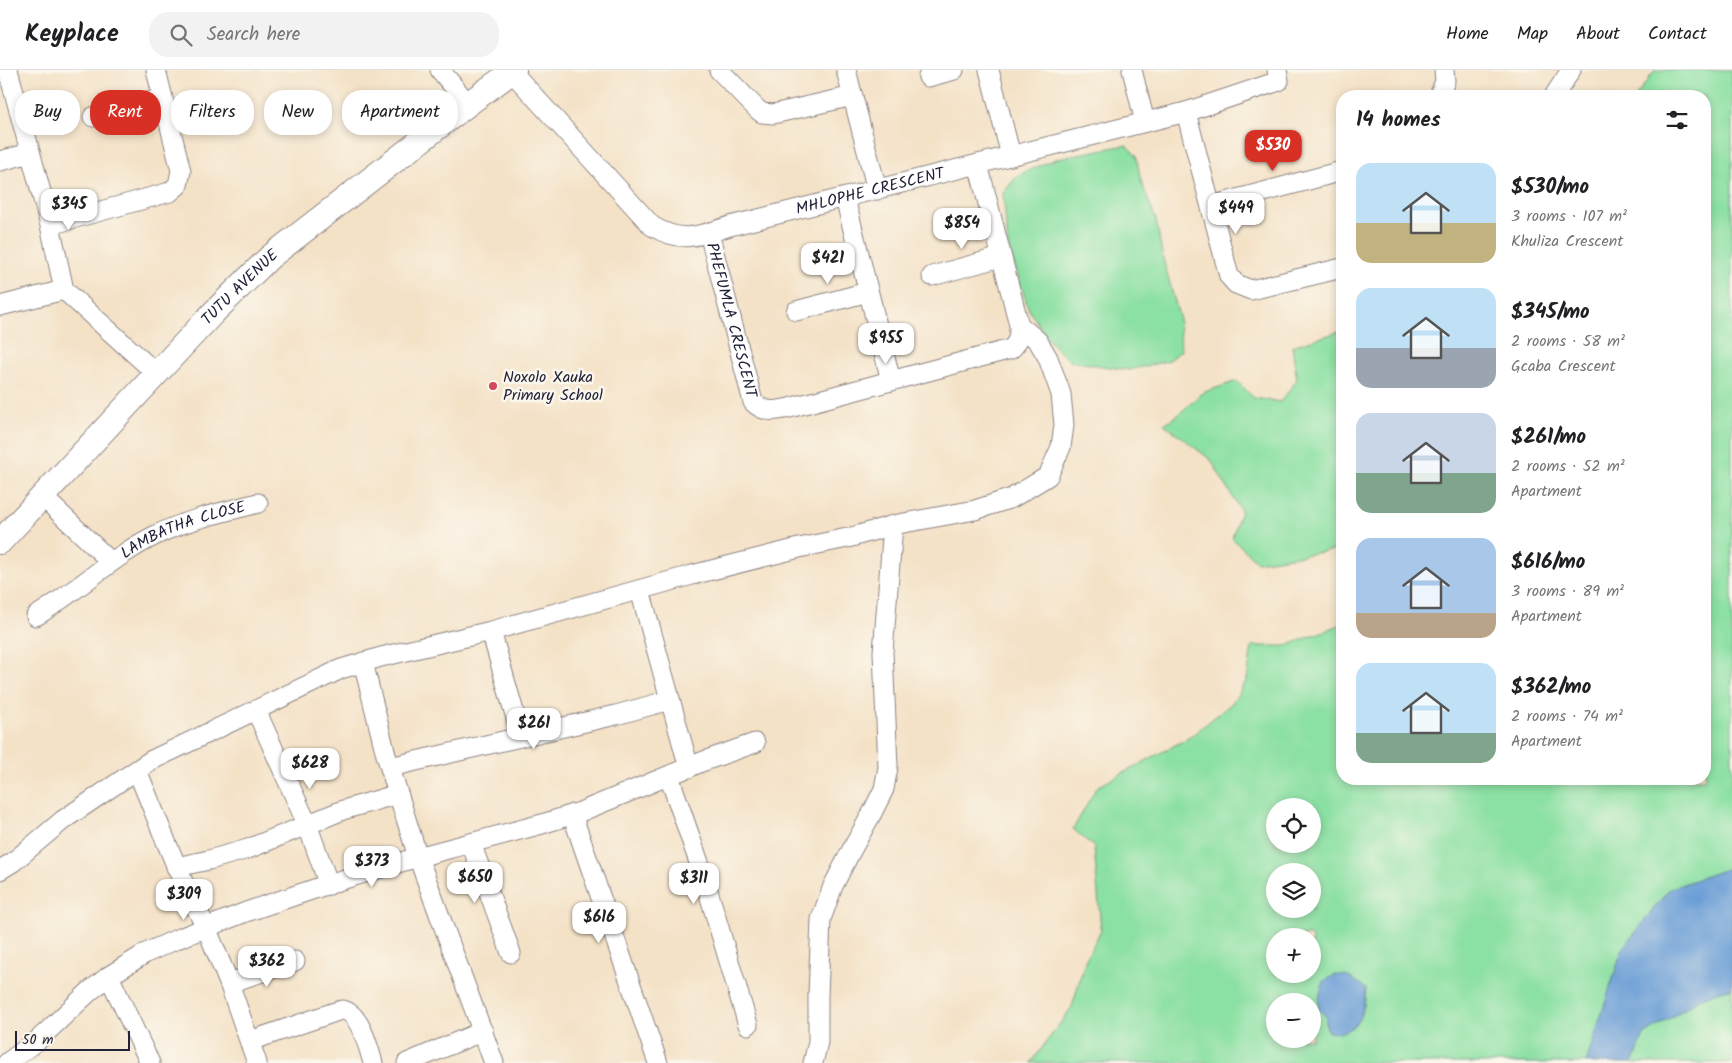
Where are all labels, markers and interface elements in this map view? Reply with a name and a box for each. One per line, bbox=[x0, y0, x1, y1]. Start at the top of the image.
search box bbox=[149, 12, 499, 57]
text: Keyplace bbox=[25, 15, 119, 54]
text: Search here bbox=[207, 20, 300, 50]
text: Home bbox=[1446, 20, 1489, 49]
text: Map bbox=[1517, 20, 1548, 49]
text: About bbox=[1576, 20, 1620, 49]
text: Contact bbox=[1648, 20, 1707, 49]
icon: search bbox=[167, 21, 195, 49]
chip: Buy bbox=[15, 90, 80, 135]
chip: Rent bbox=[90, 90, 161, 135]
chip: Filters bbox=[171, 90, 254, 135]
chip: New bbox=[264, 90, 332, 135]
chip: Apartment bbox=[342, 90, 458, 135]
text: 14 homes bbox=[1356, 104, 1441, 137]
icon: filters bbox=[1663, 106, 1691, 134]
pin: $530 bbox=[1243, 129, 1303, 172]
text: $530 bbox=[1256, 133, 1290, 158]
street label: MHLOPHE CRESCENT bbox=[793, 160, 948, 222]
text: $530/mo bbox=[1511, 171, 1589, 204]
icon: home bbox=[1396, 183, 1456, 243]
pin: $345 bbox=[39, 189, 99, 231]
text: $345 bbox=[51, 192, 87, 217]
pin: $449 bbox=[1206, 192, 1266, 235]
text: $449 bbox=[1218, 196, 1254, 221]
text: 3 rooms · 107 m² bbox=[1511, 204, 1627, 229]
pin: $854 bbox=[932, 208, 992, 250]
text: $854 bbox=[944, 211, 980, 236]
text: Khuliza Crescent bbox=[1511, 229, 1623, 254]
street label: PHEFUMLA CRESCENT bbox=[699, 240, 764, 402]
street label: TUTU AVENUE bbox=[195, 242, 284, 331]
pin: $421 bbox=[798, 242, 858, 285]
text: $421 bbox=[812, 246, 844, 271]
text: $345/mo bbox=[1511, 296, 1590, 329]
icon: home bbox=[1396, 308, 1456, 368]
pin: $955 bbox=[856, 322, 916, 365]
text: $955 bbox=[869, 326, 903, 351]
text: 2 rooms · 58 m² bbox=[1511, 329, 1625, 354]
text: Gcaba Crescent bbox=[1511, 354, 1616, 379]
place label: Noxolo Xauka Primary School bbox=[503, 365, 603, 408]
marker: Noxolo Xauka Primary School bbox=[487, 380, 499, 392]
text: $261/mo bbox=[1511, 421, 1586, 454]
icon: home bbox=[1396, 433, 1456, 493]
text: 2 rooms · 52 m² bbox=[1511, 454, 1625, 479]
text: Apartment bbox=[1511, 479, 1582, 504]
street label: LAMBATHA CLOSE bbox=[115, 494, 248, 565]
text: $616/mo bbox=[1511, 546, 1585, 579]
icon: home bbox=[1396, 558, 1456, 618]
text: 3 rooms · 89 m² bbox=[1511, 579, 1624, 604]
text: Apartment bbox=[1511, 604, 1582, 629]
text: $362/mo bbox=[1511, 671, 1591, 704]
icon: home bbox=[1396, 683, 1456, 743]
text: 2 rooms · 74 m² bbox=[1511, 704, 1623, 729]
pin: $261 bbox=[504, 708, 564, 750]
text: $261 bbox=[518, 711, 550, 736]
text: Apartment bbox=[1511, 729, 1582, 754]
pin: $628 bbox=[280, 748, 340, 790]
text: $628 bbox=[292, 751, 328, 776]
map controls bbox=[1266, 798, 1321, 1048]
button: locate bbox=[1266, 798, 1321, 853]
pin: $373 bbox=[342, 846, 402, 888]
text: $373 bbox=[355, 849, 389, 874]
pin: $650 bbox=[445, 862, 505, 904]
pin: $311 bbox=[664, 862, 724, 905]
button: layers bbox=[1266, 863, 1321, 918]
text: $650 bbox=[458, 865, 492, 890]
text: $311 bbox=[680, 866, 708, 891]
pin: $309 bbox=[154, 878, 214, 921]
text: $309 bbox=[167, 882, 201, 907]
pin: $616 bbox=[569, 902, 629, 944]
text: $616 bbox=[583, 905, 615, 930]
button: + bbox=[1266, 928, 1321, 983]
pin: $362 bbox=[237, 946, 297, 988]
text: $362 bbox=[249, 949, 285, 974]
button: − bbox=[1266, 993, 1321, 1048]
scale bar bbox=[15, 1028, 130, 1051]
text: 50 m bbox=[22, 1029, 53, 1051]

